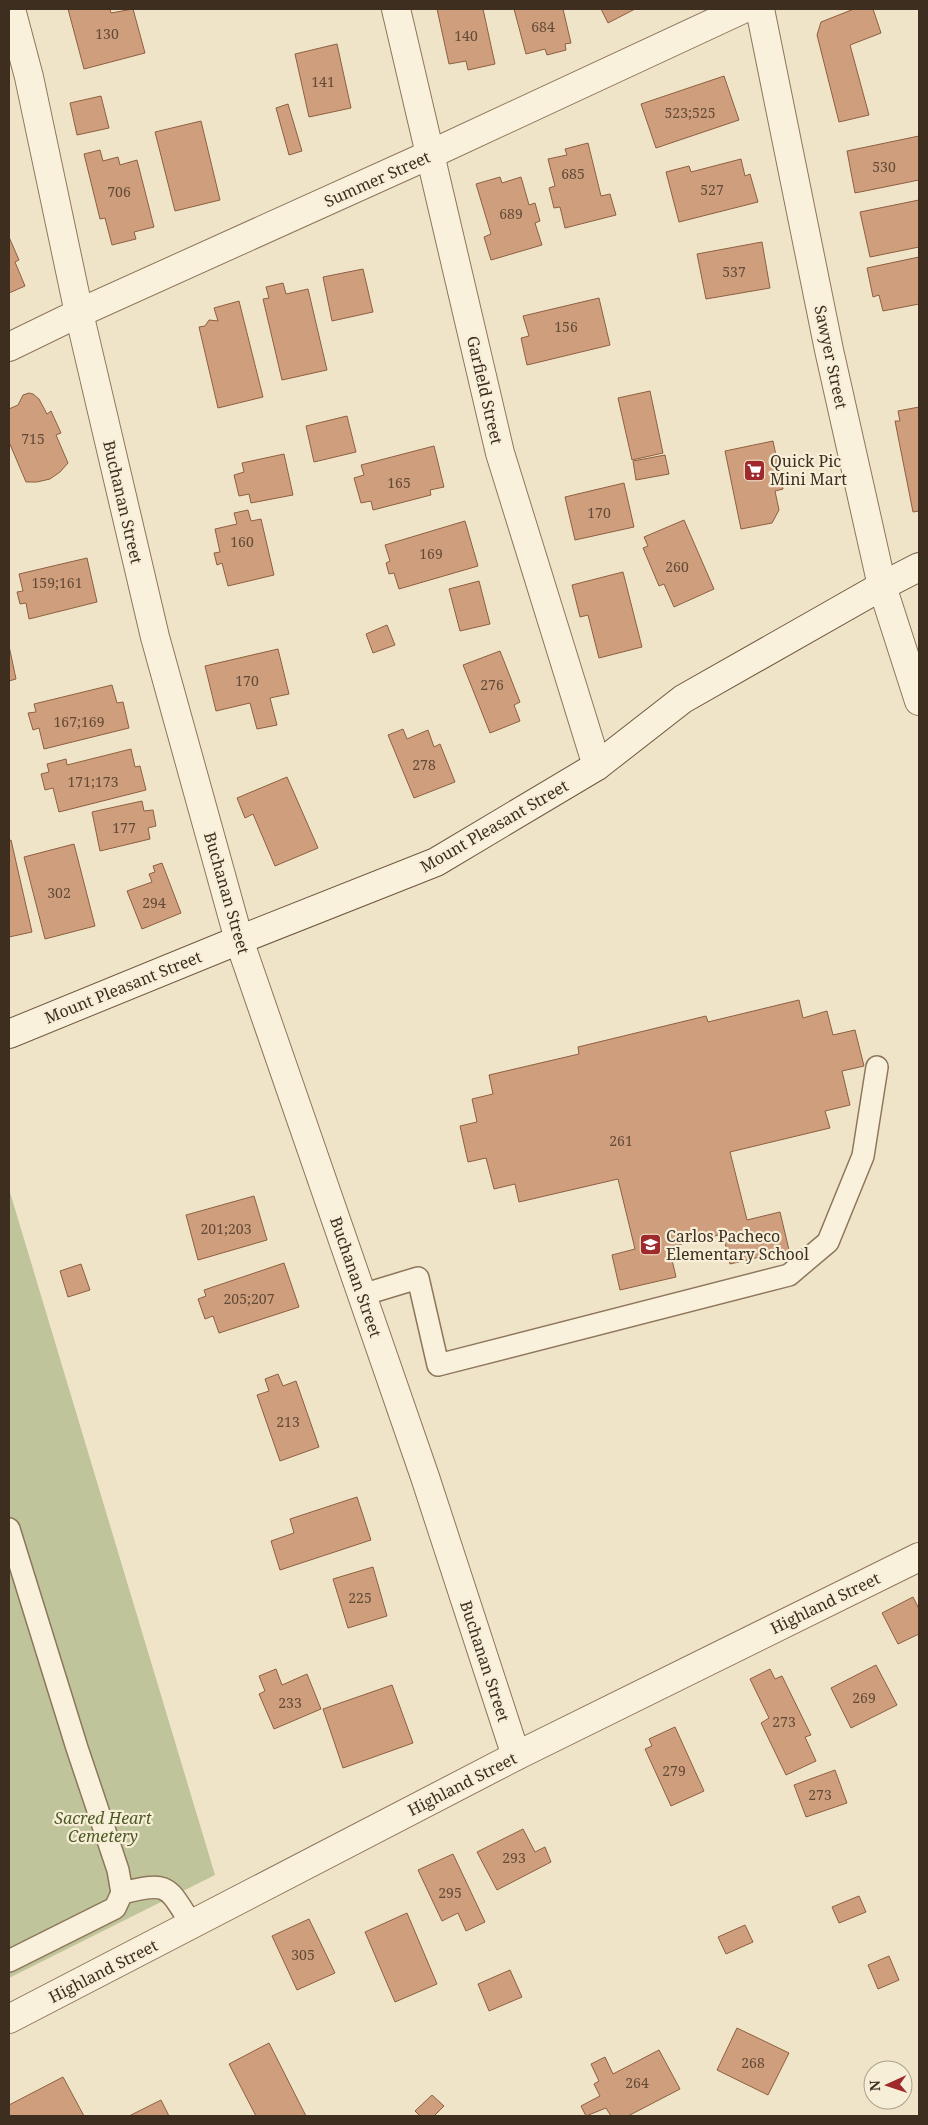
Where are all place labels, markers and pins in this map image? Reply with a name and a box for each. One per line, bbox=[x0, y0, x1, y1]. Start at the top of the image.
place label: Quick Pic Mini Mart bbox=[770, 450, 847, 490]
supermarket icon: Quick Pic Mini Mart bbox=[742, 458, 766, 482]
place label: Carlos Pacheco Elementary School bbox=[666, 1225, 809, 1265]
school or university icon: Carlos Pacheco Elementary School bbox=[638, 1233, 662, 1257]

